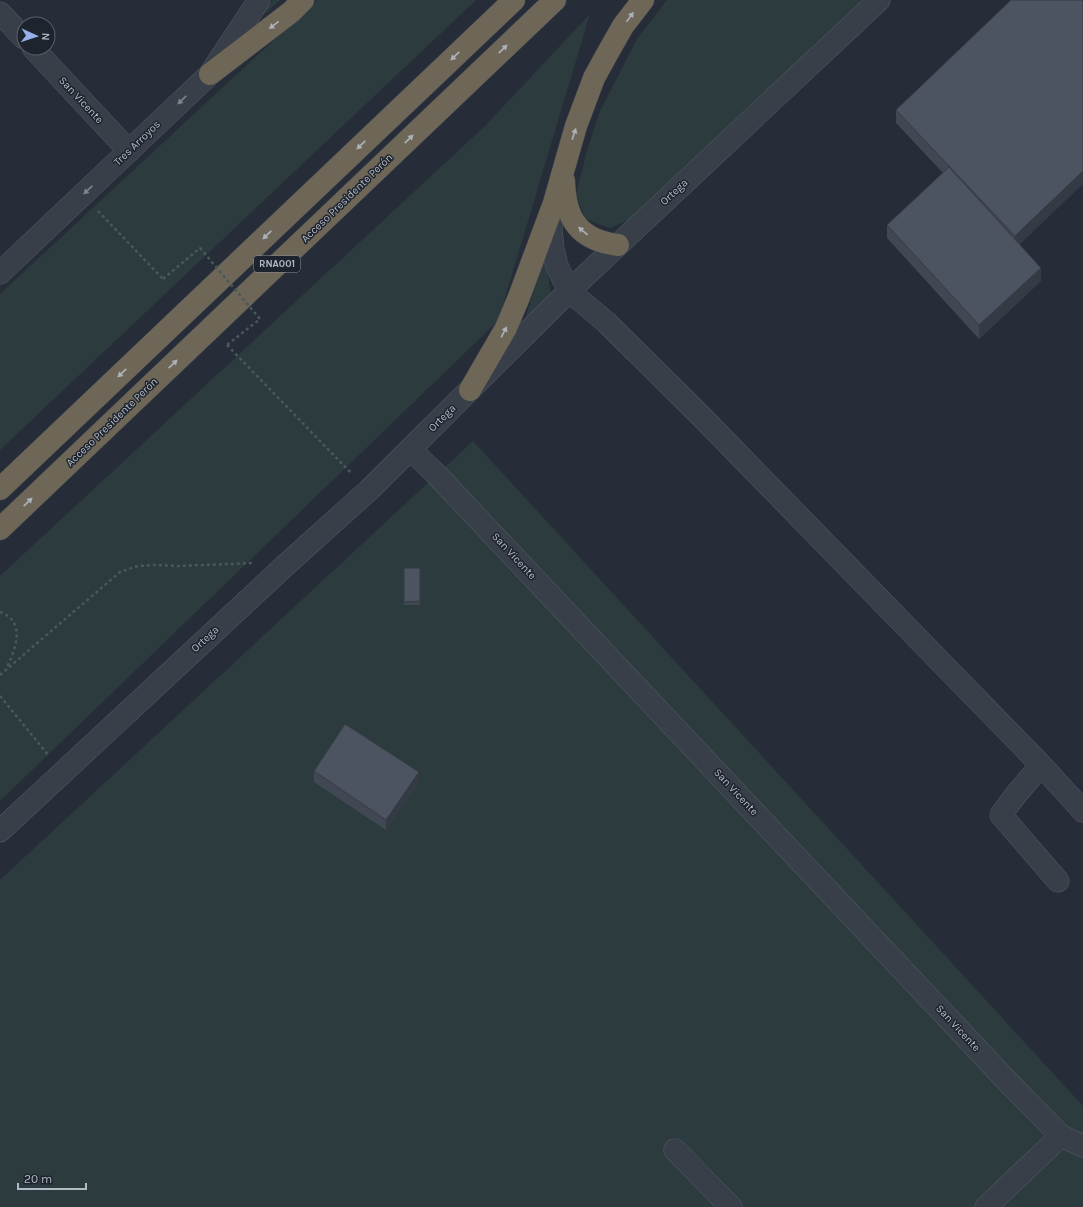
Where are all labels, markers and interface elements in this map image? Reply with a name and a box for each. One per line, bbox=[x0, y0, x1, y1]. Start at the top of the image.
one-way arrow bbox=[626, 12, 634, 23]
north arrow bbox=[16, 16, 56, 56]
one-way arrow bbox=[268, 21, 279, 29]
text: N bbox=[39, 32, 52, 41]
one-way arrow bbox=[498, 44, 508, 54]
one-way arrow bbox=[450, 51, 460, 61]
street label: San Vicente bbox=[56, 74, 106, 126]
one-way arrow bbox=[177, 96, 187, 105]
street label: Tres Arroyos bbox=[111, 117, 163, 168]
one-way arrow bbox=[571, 127, 577, 139]
one-way arrow bbox=[404, 134, 414, 144]
one-way arrow bbox=[356, 141, 366, 150]
street label: Acceso Presidente Perón bbox=[299, 151, 395, 245]
street label: Ortega bbox=[657, 176, 691, 208]
one-way arrow bbox=[83, 185, 93, 195]
one-way arrow bbox=[578, 226, 588, 236]
one-way arrow bbox=[262, 230, 272, 240]
road number: RNA001 bbox=[254, 256, 300, 272]
one-way arrow bbox=[500, 326, 507, 338]
one-way arrow bbox=[168, 359, 178, 368]
one-way arrow bbox=[117, 368, 127, 378]
street label: Acceso Presidente Perón bbox=[64, 375, 160, 469]
street label: Ortega bbox=[426, 402, 458, 434]
one-way arrow bbox=[23, 497, 33, 506]
street label: San Vicente bbox=[489, 530, 539, 582]
street label: Ortega bbox=[188, 623, 222, 655]
street label: San Vicente bbox=[711, 766, 761, 818]
street label: San Vicente bbox=[933, 1002, 983, 1054]
scale bar bbox=[18, 1165, 86, 1191]
text: 20 m bbox=[24, 1172, 52, 1186]

